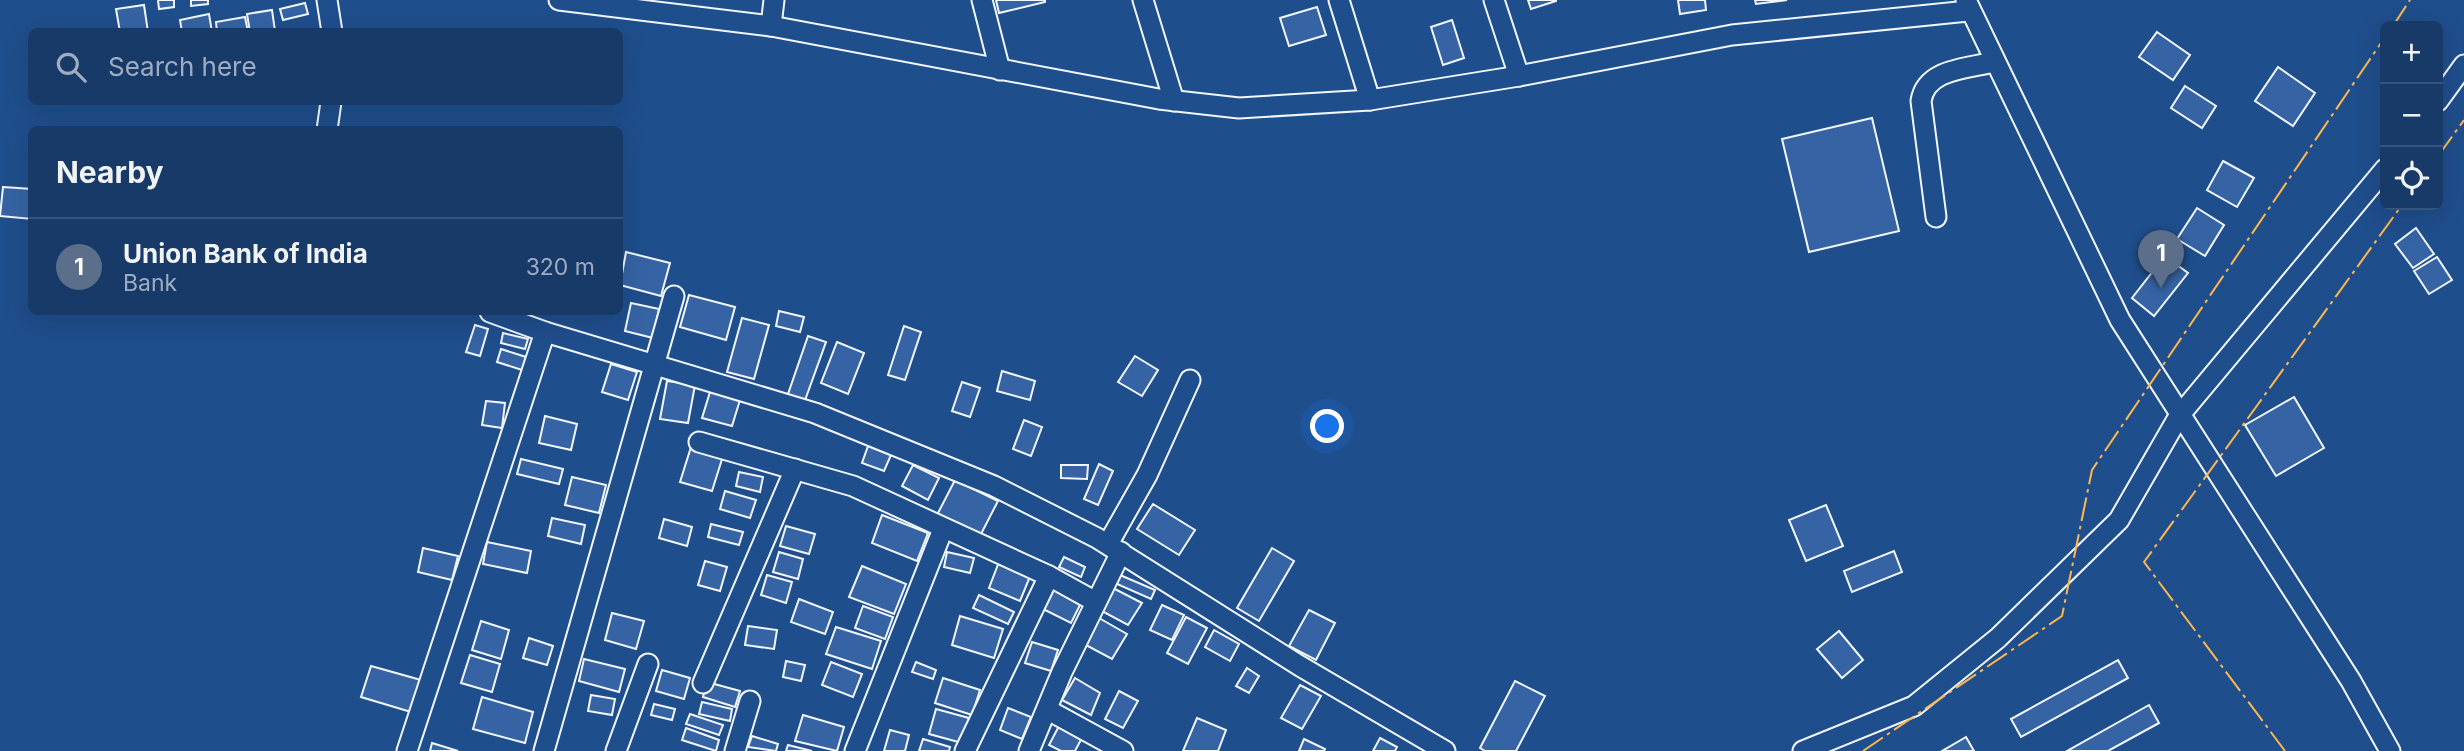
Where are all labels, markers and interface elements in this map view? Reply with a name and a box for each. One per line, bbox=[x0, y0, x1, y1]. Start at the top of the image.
map controls bbox=[2380, 21, 2443, 210]
button: + bbox=[2380, 21, 2443, 84]
search box bbox=[28, 28, 623, 105]
icon: search bbox=[52, 48, 90, 86]
text: Search here bbox=[108, 51, 257, 82]
button: − bbox=[2380, 84, 2443, 147]
button: locate bbox=[2380, 147, 2443, 210]
text: Nearby bbox=[56, 154, 164, 190]
pin: 1 bbox=[2138, 230, 2184, 288]
text: Union Bank of India bbox=[123, 238, 368, 269]
text: 1 bbox=[74, 253, 84, 281]
text: 320 m bbox=[526, 253, 595, 281]
text: Bank bbox=[123, 269, 177, 297]
your location bbox=[1310, 409, 1344, 443]

